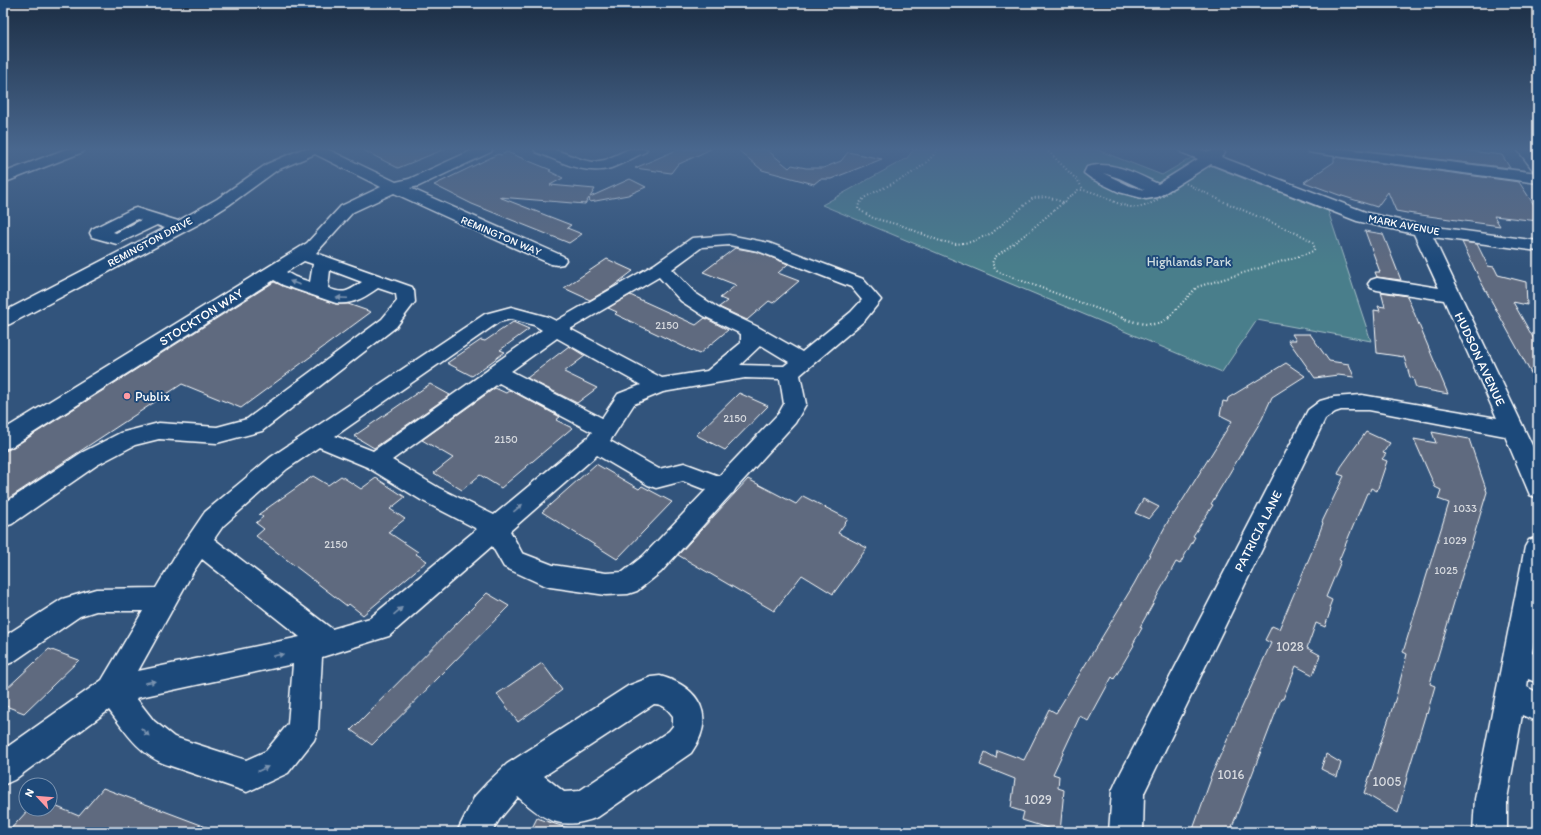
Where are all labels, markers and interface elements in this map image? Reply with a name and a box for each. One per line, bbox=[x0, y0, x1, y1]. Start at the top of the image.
street label: MARK AVENUE bbox=[1367, 212, 1441, 238]
street label: REMINGTON WAY bbox=[459, 213, 544, 259]
street label: REMINGTON DRIVE bbox=[105, 214, 195, 270]
park label: Highlands Park bbox=[1147, 254, 1232, 269]
one-way arrow bbox=[288, 279, 300, 285]
street label: STOCKTON WAY bbox=[156, 285, 246, 349]
one-way arrow bbox=[336, 294, 349, 301]
street label: HUDSON AVENUE bbox=[1452, 310, 1508, 408]
house number: 2150 bbox=[655, 319, 679, 332]
place label: Publix bbox=[135, 389, 170, 404]
marker: Publix bbox=[122, 391, 132, 401]
house number: 2150 bbox=[723, 412, 747, 425]
house number: 2150 bbox=[494, 433, 518, 446]
street label: PATRICIA LANE bbox=[1231, 488, 1285, 574]
house number: 1033 bbox=[1453, 502, 1477, 515]
one-way arrow bbox=[512, 504, 523, 513]
house number: 1029 bbox=[1443, 534, 1467, 547]
house number: 2150 bbox=[324, 538, 348, 551]
house number: 1025 bbox=[1434, 564, 1458, 577]
one-way arrow bbox=[393, 607, 402, 616]
house number: 1028 bbox=[1276, 639, 1304, 654]
one-way arrow bbox=[271, 652, 284, 658]
one-way arrow bbox=[144, 679, 157, 685]
one-way arrow bbox=[140, 727, 150, 737]
one-way arrow bbox=[257, 766, 268, 772]
house number: 1016 bbox=[1218, 767, 1245, 782]
house number: 1005 bbox=[1373, 774, 1402, 789]
north arrow bbox=[18, 777, 58, 817]
text: N bbox=[22, 787, 37, 799]
house number: 1029 bbox=[1024, 792, 1052, 807]

